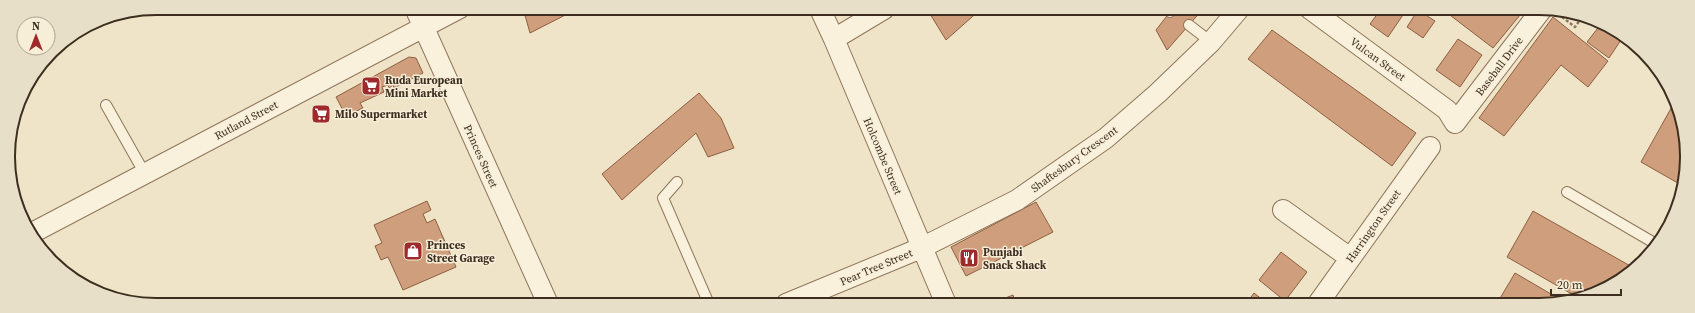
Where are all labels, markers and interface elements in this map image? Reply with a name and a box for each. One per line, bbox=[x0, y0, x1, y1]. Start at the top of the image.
north arrow bbox=[16, 16, 56, 56]
text: N bbox=[32, 19, 40, 34]
street label: Baseball Drive bbox=[1472, 33, 1527, 99]
street label: Vulcan Street bbox=[1347, 34, 1409, 85]
place label: Ruda European Mini Market bbox=[385, 73, 463, 101]
supermarket icon: Ruda European Mini Market bbox=[360, 75, 382, 97]
street label: Rutland Street bbox=[212, 97, 281, 143]
supermarket icon: Milo Supermarket bbox=[310, 103, 332, 125]
place label: Milo Supermarket bbox=[335, 107, 428, 122]
street label: Holcombe Street bbox=[860, 116, 906, 197]
street label: Princes Street bbox=[460, 122, 501, 191]
street label: Shaftesbury Crescent bbox=[1028, 123, 1121, 196]
street label: Harrington Street bbox=[1343, 186, 1405, 266]
place label: Princes Street Garage bbox=[427, 238, 495, 266]
shop icon: Princes Street Garage bbox=[402, 240, 424, 262]
street label: Pear Tree Street bbox=[838, 245, 915, 289]
place label: Punjabi Snack Shack bbox=[983, 245, 1047, 273]
restaurant icon: Punjabi Snack Shack bbox=[958, 247, 980, 269]
scale bar bbox=[1551, 271, 1621, 297]
text: 20 m bbox=[1557, 277, 1583, 293]

